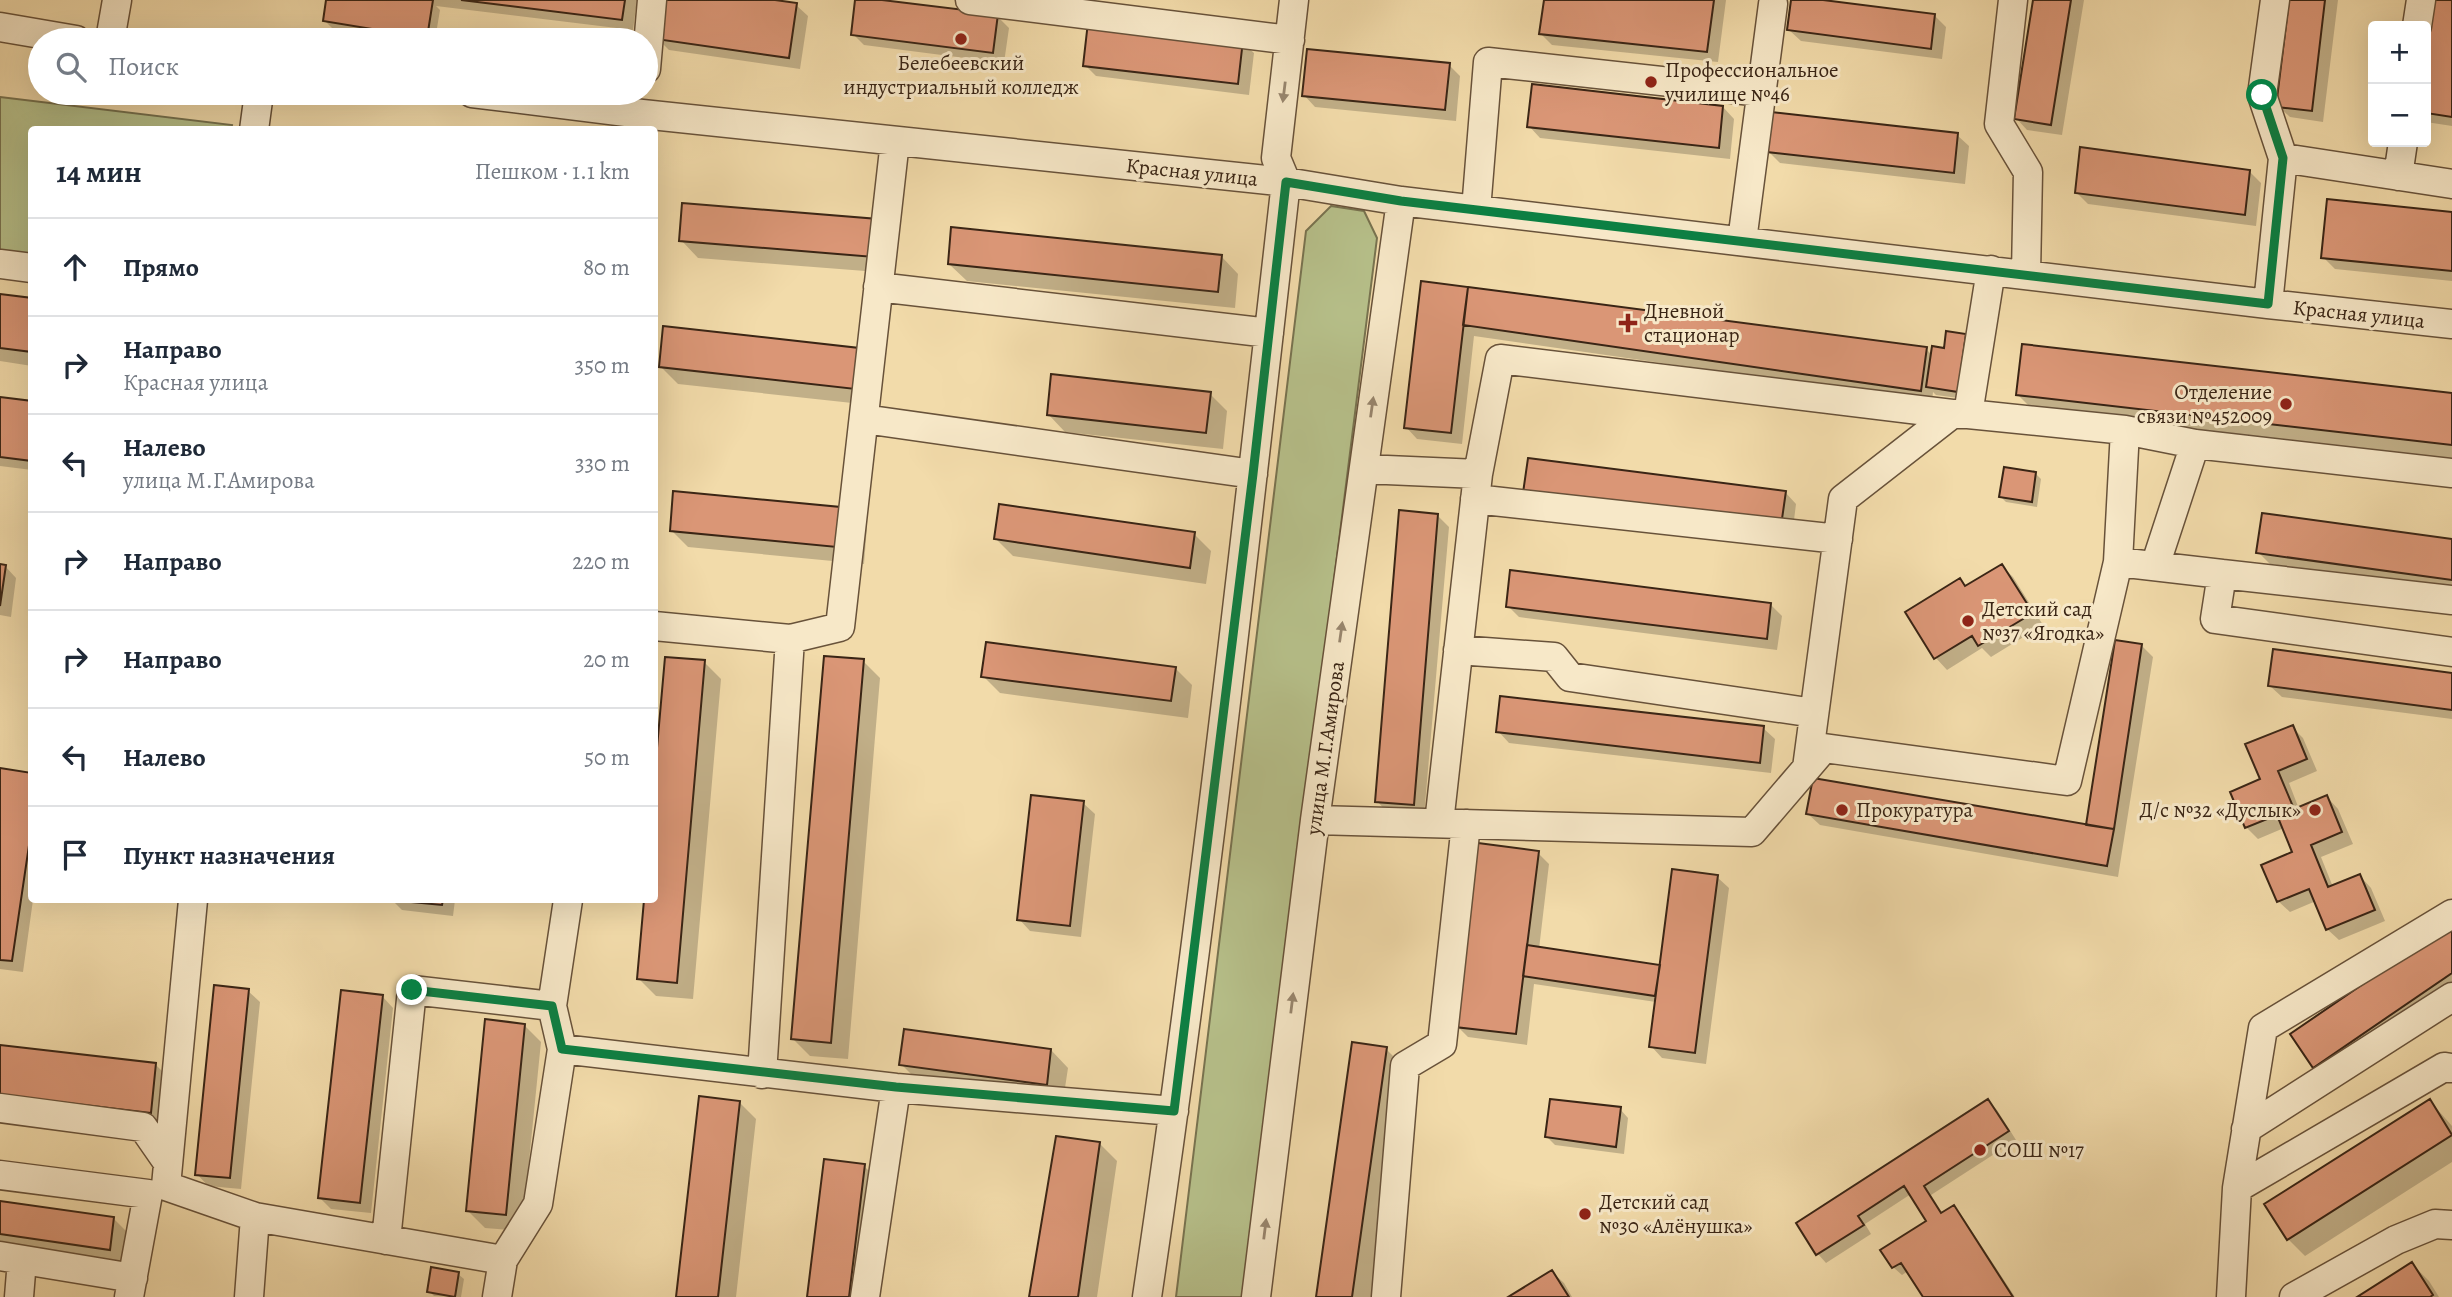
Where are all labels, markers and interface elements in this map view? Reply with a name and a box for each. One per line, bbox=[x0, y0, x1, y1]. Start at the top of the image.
map controls bbox=[2368, 21, 2431, 147]
button: + bbox=[2368, 21, 2431, 84]
search box bbox=[28, 28, 658, 105]
marker: Белебеевский индустриальный колледж bbox=[953, 31, 969, 47]
icon: search bbox=[52, 48, 90, 86]
text: Поиск bbox=[108, 49, 179, 84]
place label: Белебеевский индустриальный колледж bbox=[843, 49, 1079, 101]
place label: Профессиональное училище №46 bbox=[1664, 56, 1839, 108]
marker: Профессиональное училище №46 bbox=[1643, 74, 1659, 90]
route start bbox=[2246, 79, 2277, 110]
one-way arrow bbox=[1278, 81, 1289, 103]
button: − bbox=[2368, 84, 2431, 147]
street label: Красная улица bbox=[1125, 151, 1260, 193]
text: 14 мин bbox=[56, 152, 142, 192]
text: Пешком · 1.1 km bbox=[475, 156, 630, 187]
icon: ahead bbox=[56, 248, 94, 286]
text: Прямо bbox=[123, 250, 199, 285]
text: 80 m bbox=[583, 252, 630, 283]
street label: Красная улица bbox=[2292, 293, 2427, 335]
place label: Дневной стационар bbox=[1644, 297, 1740, 349]
marker: Дневной стационар bbox=[1618, 313, 1638, 333]
text: Направо bbox=[123, 332, 222, 367]
icon: right bbox=[56, 346, 94, 384]
text: 350 m bbox=[575, 350, 630, 381]
text: Красная улица bbox=[123, 367, 268, 398]
place label: Отделение связи №452009 bbox=[2137, 378, 2272, 430]
one-way arrow bbox=[1367, 396, 1378, 418]
marker: Отделение связи №452009 bbox=[2278, 396, 2294, 412]
text: Налево bbox=[123, 430, 206, 465]
icon: left bbox=[56, 444, 94, 482]
text: 330 m bbox=[575, 448, 630, 479]
text: улица М.Г.Амирова bbox=[123, 465, 315, 496]
icon: right bbox=[56, 542, 94, 580]
text: Направо bbox=[123, 544, 222, 579]
text: 220 m bbox=[572, 546, 630, 577]
place label: Детский сад №37 «Ягодка» bbox=[1982, 595, 2104, 647]
marker: Детский сад №37 «Ягодка» bbox=[1960, 613, 1976, 629]
one-way arrow bbox=[1336, 621, 1347, 643]
icon: right bbox=[56, 640, 94, 678]
text: Направо bbox=[123, 642, 222, 677]
text: 20 m bbox=[583, 644, 630, 675]
street label: улица М.Г.Амирова bbox=[1299, 659, 1351, 838]
icon: left bbox=[56, 738, 94, 776]
text: Налево bbox=[123, 740, 206, 775]
text: 50 m bbox=[584, 742, 630, 773]
place label: Прокуратура bbox=[1856, 796, 1974, 824]
place label: Д/с №32 «Дуслык» bbox=[2140, 796, 2301, 824]
marker: Прокуратура bbox=[1834, 802, 1850, 818]
marker: Д/с №32 «Дуслык» bbox=[2307, 802, 2323, 818]
icon: arrive bbox=[56, 836, 94, 874]
text: Пункт назначения bbox=[123, 838, 335, 873]
route end bbox=[396, 974, 427, 1005]
one-way arrow bbox=[1287, 992, 1298, 1014]
place label: СОШ №17 bbox=[1994, 1136, 2084, 1164]
marker: СОШ №17 bbox=[1972, 1142, 1988, 1158]
place label: Детский сад №30 «Алёнушка» bbox=[1599, 1188, 1752, 1240]
marker: Детский сад №30 «Алёнушка» bbox=[1577, 1206, 1593, 1222]
one-way arrow bbox=[1259, 1218, 1270, 1240]

